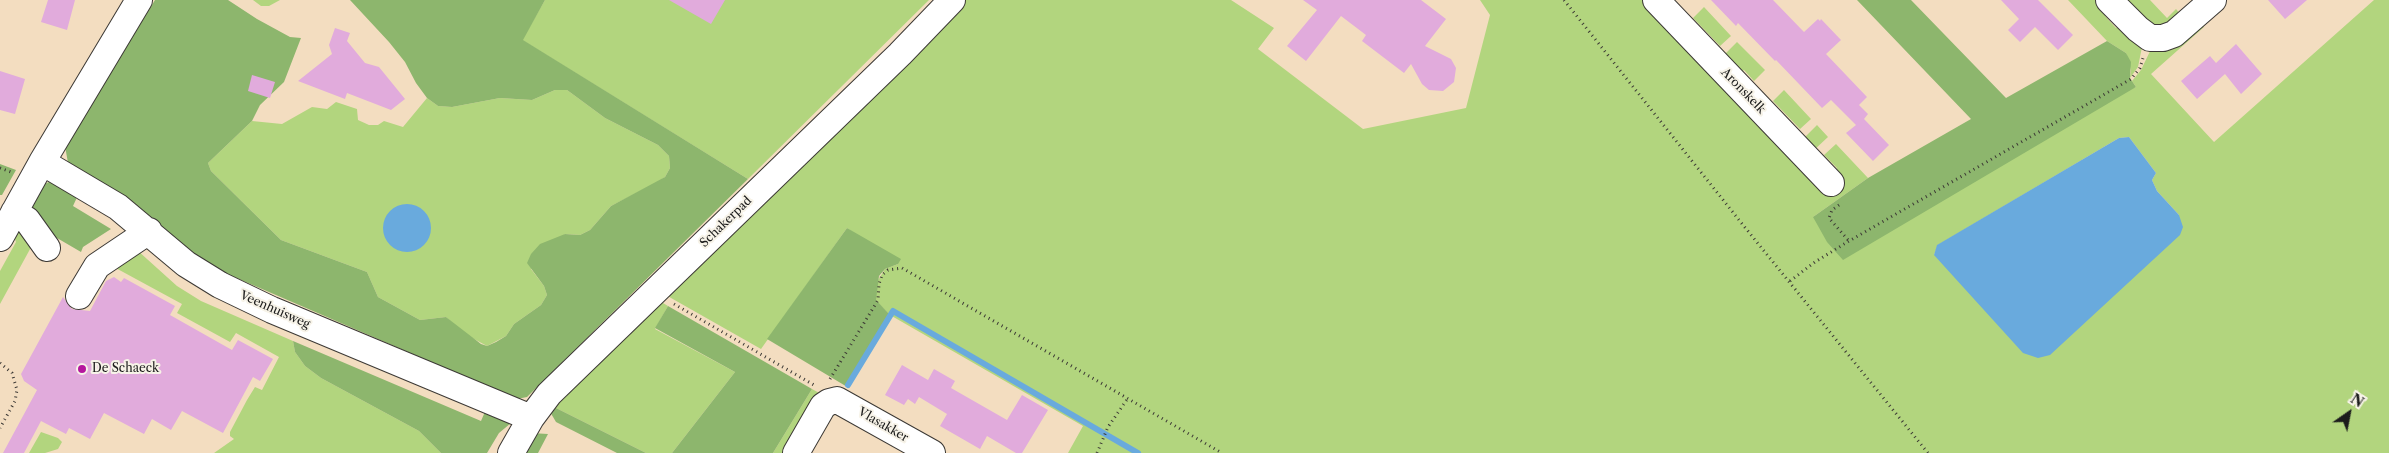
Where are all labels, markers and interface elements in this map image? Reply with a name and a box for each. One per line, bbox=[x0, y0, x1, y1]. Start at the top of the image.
street label: Aronskelk bbox=[1718, 65, 1768, 117]
street label: Schakerpad bbox=[697, 194, 755, 250]
street label: Veenhuisweg bbox=[238, 288, 312, 332]
place label: De Schaeck bbox=[92, 362, 159, 376]
marker: De Schaeck bbox=[76, 363, 88, 375]
north arrow bbox=[2324, 388, 2374, 438]
text: N bbox=[2347, 390, 2367, 411]
street label: Vlasakker bbox=[855, 405, 911, 445]

